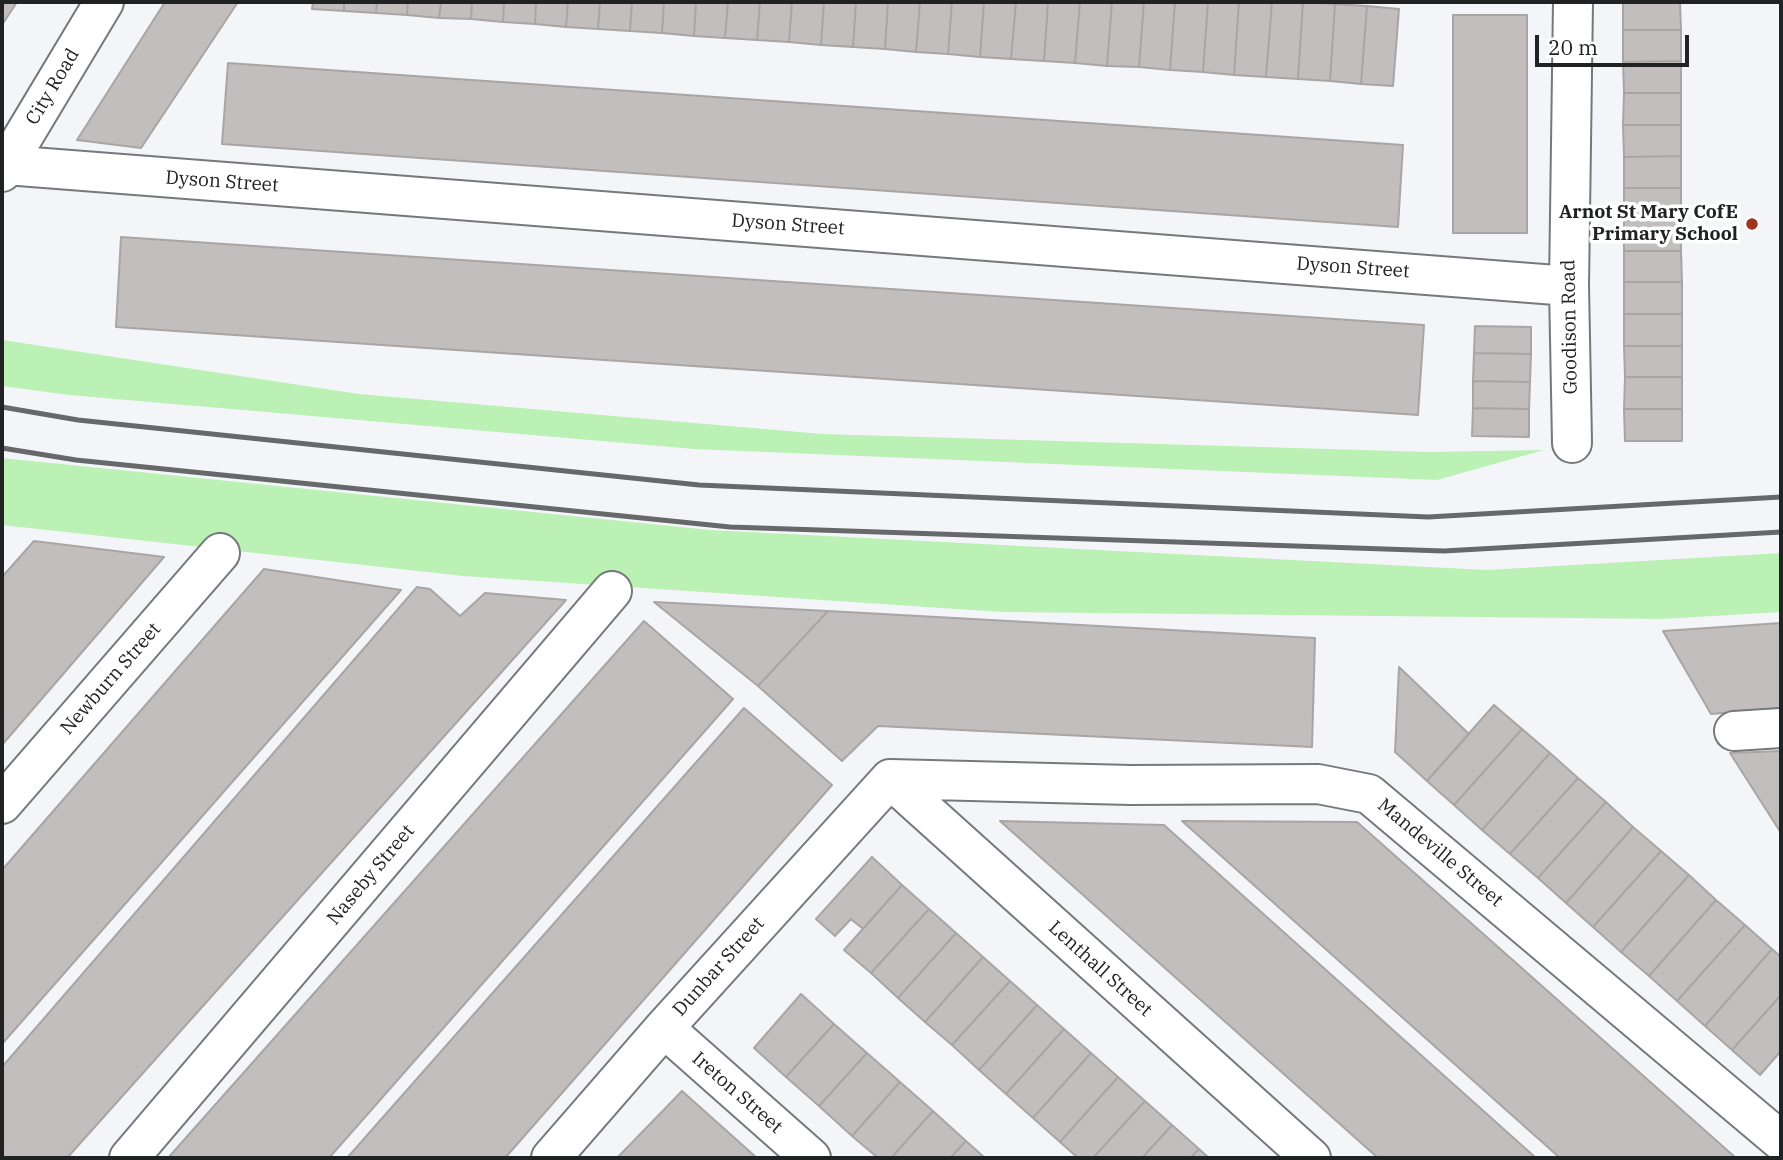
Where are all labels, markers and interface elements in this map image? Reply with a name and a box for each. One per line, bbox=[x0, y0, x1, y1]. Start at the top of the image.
scale bar bbox=[1538, 21, 1692, 65]
text: 20 m bbox=[1548, 33, 1598, 61]
street label: City Road bbox=[21, 45, 85, 129]
street label: Dyson Street bbox=[165, 167, 279, 197]
place label: Arnot St Mary CofE Primary School bbox=[1559, 202, 1738, 246]
street label: Dyson Street bbox=[731, 210, 845, 240]
marker: Arnot St Mary CofE Primary School bbox=[1744, 216, 1760, 232]
street label: Dyson Street bbox=[1296, 253, 1410, 283]
street label: Goodison Road bbox=[1557, 259, 1583, 395]
street label: Newburn Street bbox=[56, 618, 166, 740]
street label: Mandeville Street bbox=[1373, 794, 1507, 912]
street label: Naseby Street bbox=[322, 820, 420, 930]
street label: Dunbar Street bbox=[669, 913, 769, 1021]
street label: Lenthall Street bbox=[1043, 916, 1157, 1022]
street label: Ireton Street bbox=[687, 1047, 787, 1139]

